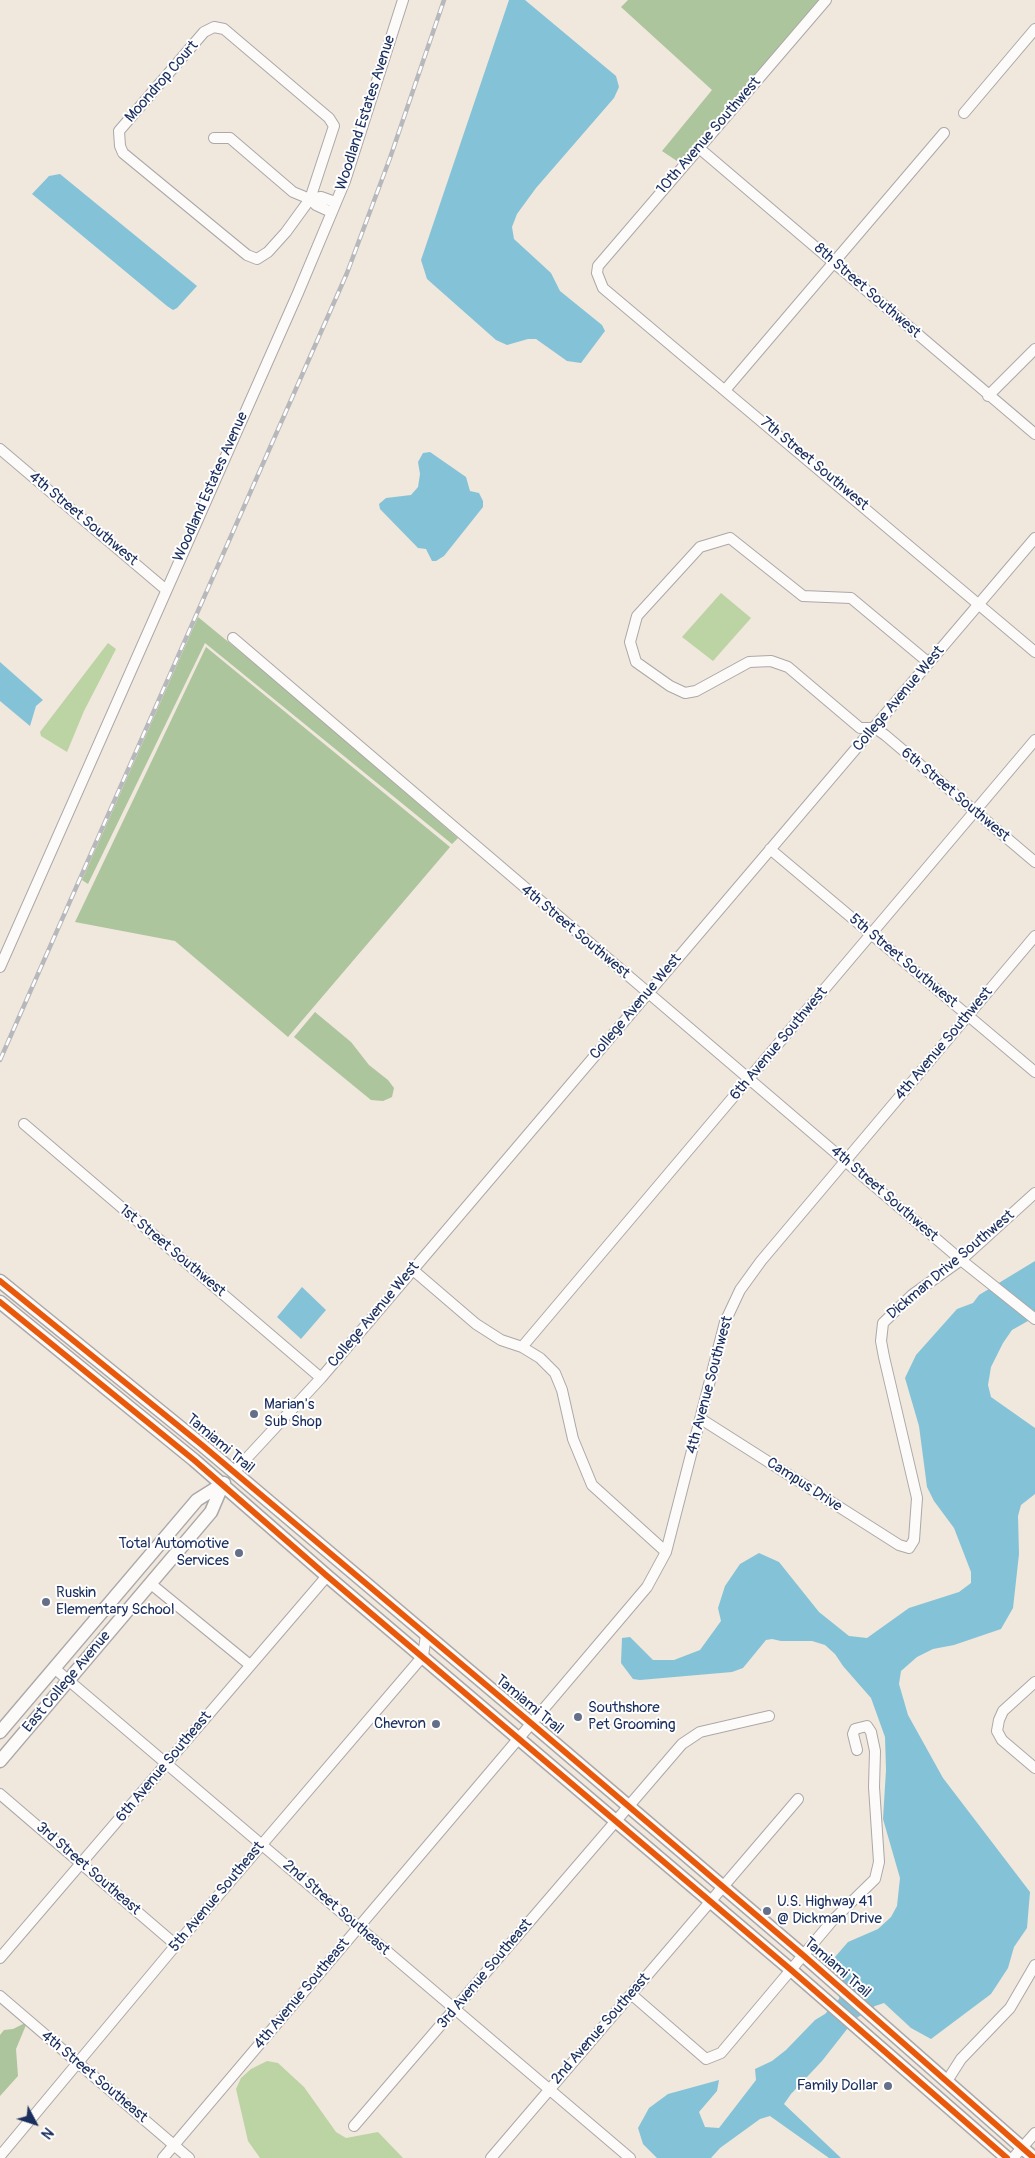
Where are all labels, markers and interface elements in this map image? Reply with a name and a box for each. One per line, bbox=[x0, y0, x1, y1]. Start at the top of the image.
street label: Woodland Estates Avenue bbox=[332, 33, 400, 193]
street label: Moondrop Court bbox=[122, 37, 202, 127]
street label: 10th Avenue Southwest bbox=[653, 74, 765, 198]
street label: 8th Street Southwest bbox=[810, 240, 924, 342]
street label: Woodland Estates Avenue bbox=[170, 409, 252, 565]
street label: 7th Street Southwest bbox=[756, 413, 872, 515]
street label: 4th Street Southwest bbox=[25, 468, 141, 570]
street label: College Avenue West bbox=[850, 643, 948, 755]
street label: 6th Street Southwest bbox=[897, 744, 1013, 846]
street label: 4th Street Southwest bbox=[517, 881, 633, 983]
street label: 5th Street Southwest bbox=[845, 910, 961, 1012]
street label: College Avenue West bbox=[587, 951, 685, 1063]
street label: 6th Avenue Southwest bbox=[726, 984, 832, 1104]
street label: 4th Avenue Southwest bbox=[891, 984, 997, 1104]
street label: 4th Street Southwest bbox=[827, 1142, 941, 1246]
street label: 1st Street Southwest bbox=[115, 1201, 229, 1301]
street label: Dickman Drive Southwest bbox=[884, 1207, 1018, 1323]
street label: College Avenue West bbox=[325, 1259, 423, 1371]
street label: 4th Avenue Southwest bbox=[683, 1314, 737, 1456]
place label: Marian's Sub Shop bbox=[264, 1396, 322, 1431]
marker: Marian's Sub Shop bbox=[248, 1408, 260, 1420]
street label: Tamiami Trail bbox=[182, 1410, 258, 1478]
street label: Campus Drive bbox=[763, 1454, 845, 1516]
place label: Total Automotive Services bbox=[118, 1535, 229, 1570]
marker: Total Automotive Services bbox=[233, 1547, 245, 1559]
place label: Ruskin Elementary School bbox=[56, 1584, 174, 1619]
marker: Ruskin Elementary School bbox=[40, 1596, 52, 1608]
street label: East College Avenue bbox=[19, 1628, 115, 1736]
street label: Tamiami Trail bbox=[491, 1671, 567, 1739]
place label: Southshore Pet Grooming bbox=[588, 1699, 676, 1734]
street label: 6th Avenue Southeast bbox=[112, 1708, 216, 1826]
marker: Southshore Pet Grooming bbox=[572, 1711, 584, 1723]
place label: Chevron bbox=[374, 1715, 426, 1733]
marker: Chevron bbox=[430, 1718, 442, 1730]
street label: 3rd Street Southeast bbox=[32, 1819, 144, 1919]
street label: 5th Avenue Southeast bbox=[166, 1838, 268, 1956]
street label: 2nd Street Southeast bbox=[279, 1857, 393, 1959]
place label: U.S. Highway 41 @ Dickman Drive bbox=[777, 1893, 882, 1928]
marker: U.S. Highway 41 @ Dickman Drive bbox=[761, 1905, 773, 1917]
street label: 3rd Avenue Southeast bbox=[434, 1915, 536, 2033]
street label: Tamiami Trail bbox=[800, 1934, 874, 2002]
street label: 4th Avenue Southeast bbox=[250, 1935, 354, 2053]
street label: 2nd Avenue Southeast bbox=[548, 1970, 654, 2088]
street label: 4th Street Southeast bbox=[37, 2027, 151, 2127]
place label: Family Dollar bbox=[797, 2077, 878, 2095]
marker: Family Dollar bbox=[882, 2080, 894, 2092]
north arrow bbox=[10, 2098, 60, 2148]
text: N bbox=[37, 2124, 56, 2142]

